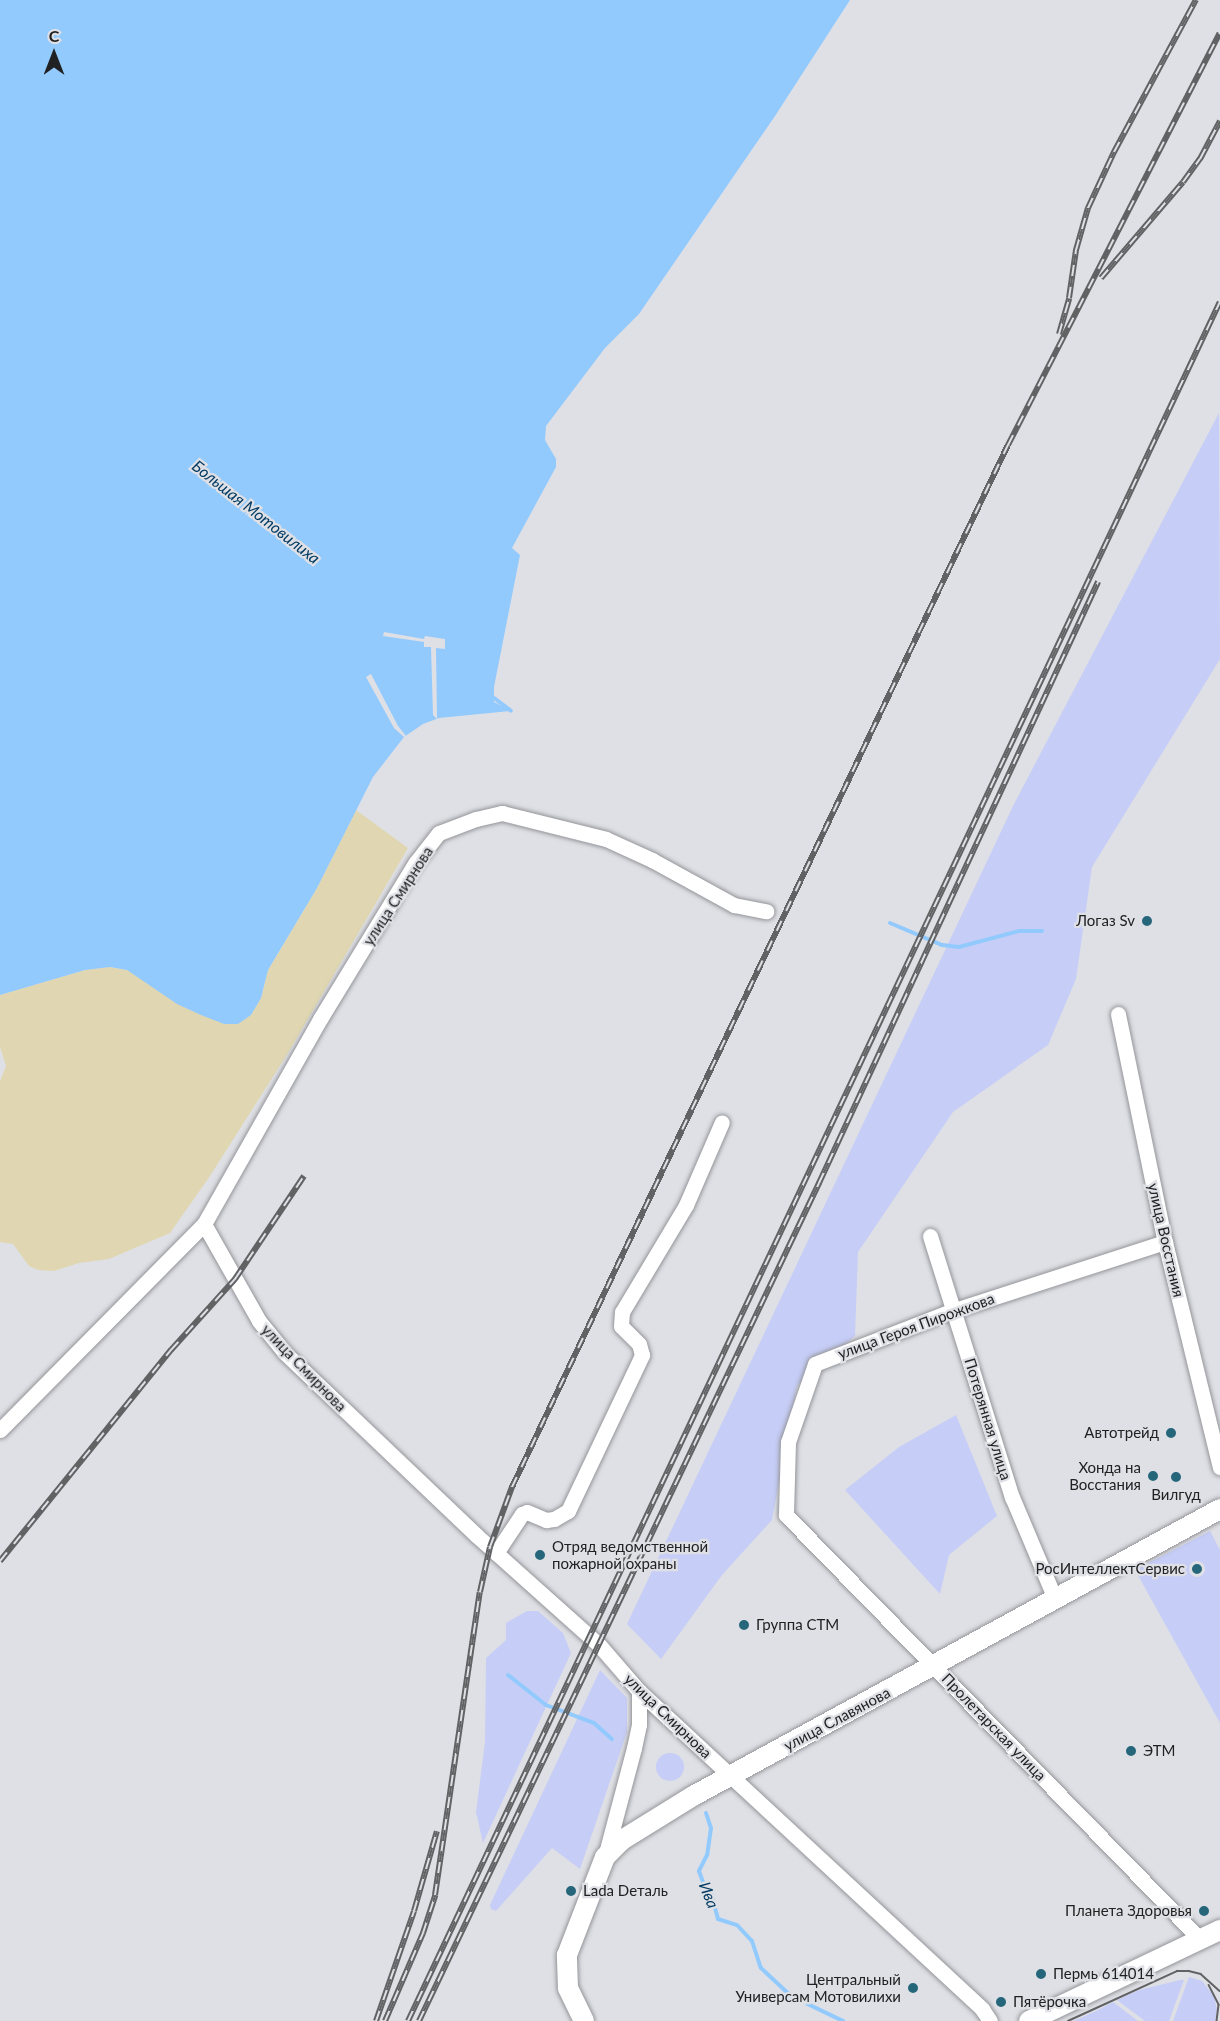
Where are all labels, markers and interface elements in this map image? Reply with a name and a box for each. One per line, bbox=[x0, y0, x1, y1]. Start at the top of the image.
north arrow bbox=[24, 24, 84, 84]
text: С bbox=[49, 26, 59, 45]
water label: Большая Мотовилиха bbox=[188, 456, 324, 568]
street label: улица Смирнова bbox=[359, 843, 437, 949]
place label: Логаз Sv bbox=[1076, 912, 1135, 930]
marker: Логаз Sv bbox=[1140, 914, 1154, 928]
street label: улица Восстания bbox=[1144, 1181, 1188, 1299]
street label: улица Героя Пирожкова bbox=[835, 1289, 997, 1363]
street label: улица Смирнова bbox=[258, 1321, 350, 1415]
street label: Потерянная улица bbox=[961, 1356, 1015, 1482]
place label: Автотрейд bbox=[1084, 1424, 1159, 1442]
marker: Автотрейд bbox=[1164, 1426, 1178, 1440]
place label: Хонда на Восстания bbox=[1069, 1458, 1141, 1493]
marker: Хонда на Восстания bbox=[1146, 1469, 1160, 1483]
marker: Вилгуд bbox=[1169, 1470, 1183, 1484]
place label: Вилгуд bbox=[1151, 1486, 1201, 1504]
place label: Отряд ведомственной пожарной охраны bbox=[552, 1537, 708, 1572]
marker: Отряд ведомственной пожарной охраны bbox=[533, 1548, 547, 1562]
place label: РосИнтеллектСервис bbox=[1035, 1560, 1185, 1578]
marker: РосИнтеллектСервис bbox=[1190, 1562, 1204, 1576]
place label: Группа СТМ bbox=[756, 1616, 839, 1634]
marker: Группа СТМ bbox=[737, 1618, 751, 1632]
street label: улица Смирнова bbox=[621, 1670, 715, 1762]
street label: Пролетарская улица bbox=[938, 1670, 1050, 1784]
street label: улица Славянова bbox=[781, 1683, 893, 1755]
place label: ЭТМ bbox=[1143, 1742, 1175, 1760]
marker: ЭТМ bbox=[1124, 1744, 1138, 1758]
water label: Ива bbox=[695, 1879, 723, 1911]
place label: Lada Dеталь bbox=[583, 1882, 668, 1900]
marker: Lada Dеталь bbox=[564, 1884, 578, 1898]
place label: Планета Здоровья bbox=[1065, 1902, 1192, 1920]
marker: Планета Здоровья bbox=[1197, 1904, 1211, 1918]
place label: Пермь 614014 bbox=[1053, 1965, 1154, 1983]
marker: Пермь 614014 bbox=[1034, 1967, 1048, 1981]
place label: Центральный Универсам Мотовилихи bbox=[735, 1970, 901, 2005]
marker: Центральный Универсам Мотовилихи bbox=[906, 1981, 920, 1995]
place label: Пятёрочка bbox=[1013, 1993, 1086, 2011]
marker: Пятёрочка bbox=[994, 1995, 1008, 2009]

